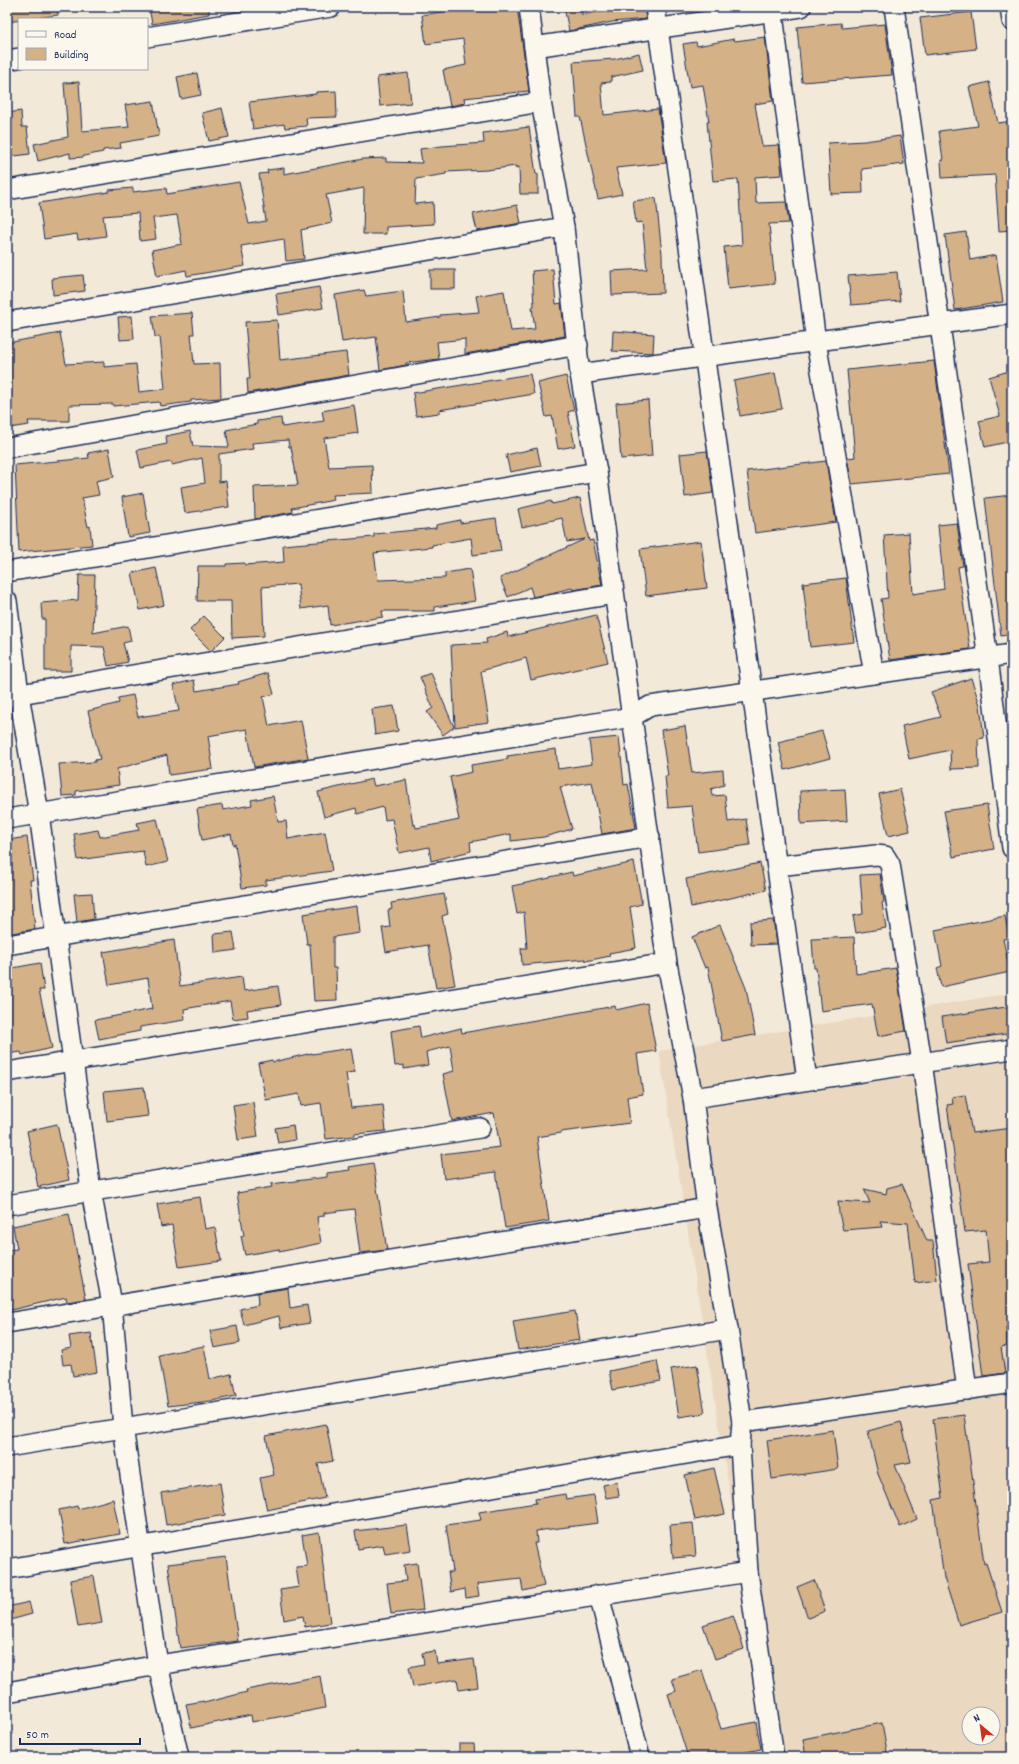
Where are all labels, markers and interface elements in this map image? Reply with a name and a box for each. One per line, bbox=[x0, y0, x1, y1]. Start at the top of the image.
legend bbox=[18, 18, 148, 70]
text: Road bbox=[54, 27, 76, 44]
text: Building bbox=[54, 47, 89, 64]
north arrow bbox=[961, 1706, 1001, 1746]
text: N bbox=[971, 1710, 984, 1727]
scale bar bbox=[20, 1720, 140, 1746]
text: 50 m bbox=[26, 1727, 49, 1744]

